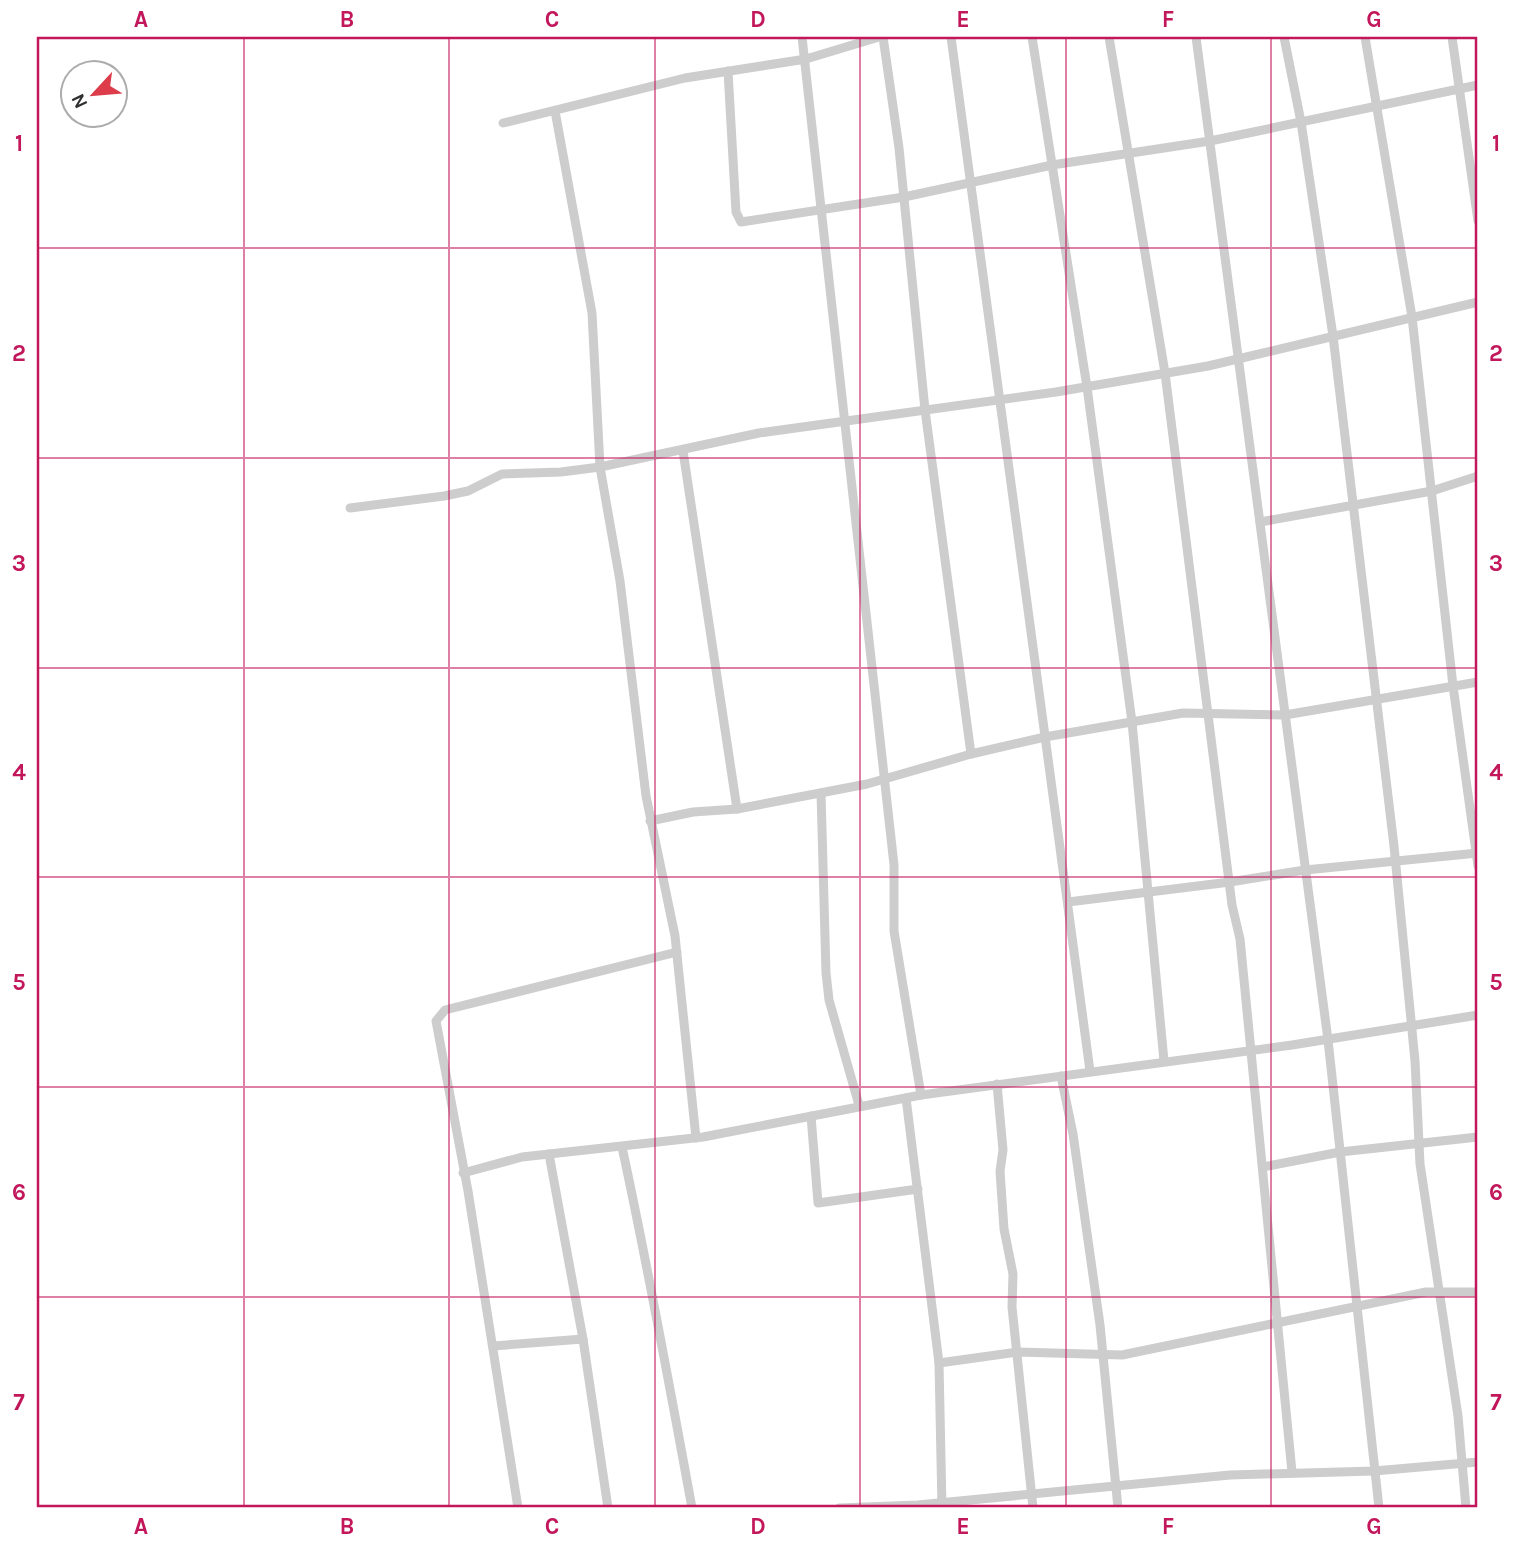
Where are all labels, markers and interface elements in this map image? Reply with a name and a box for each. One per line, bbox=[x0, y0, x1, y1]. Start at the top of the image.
text: A bbox=[134, 6, 148, 33]
text: B bbox=[340, 6, 354, 33]
text: C bbox=[545, 6, 559, 33]
text: D bbox=[750, 6, 766, 33]
text: E bbox=[956, 6, 970, 33]
text: F bbox=[1162, 6, 1174, 33]
text: G bbox=[1366, 6, 1382, 33]
north arrow bbox=[60, 60, 130, 130]
text: N bbox=[67, 90, 92, 112]
text: 1 bbox=[15, 130, 23, 157]
text: 1 bbox=[1492, 130, 1500, 157]
text: 2 bbox=[12, 340, 26, 367]
text: 2 bbox=[1489, 340, 1503, 367]
text: 3 bbox=[12, 550, 26, 577]
text: 3 bbox=[1489, 550, 1503, 577]
text: 4 bbox=[12, 759, 26, 786]
text: 4 bbox=[1489, 759, 1503, 786]
text: 5 bbox=[12, 969, 26, 996]
text: 5 bbox=[1489, 969, 1503, 996]
text: 6 bbox=[12, 1179, 26, 1206]
text: 6 bbox=[1489, 1179, 1503, 1206]
text: 7 bbox=[13, 1389, 25, 1416]
text: 7 bbox=[1490, 1389, 1502, 1416]
text: A bbox=[134, 1513, 148, 1540]
text: B bbox=[340, 1513, 354, 1540]
text: C bbox=[545, 1513, 559, 1540]
text: D bbox=[750, 1513, 766, 1540]
text: E bbox=[956, 1513, 970, 1540]
text: F bbox=[1162, 1513, 1174, 1540]
text: G bbox=[1366, 1513, 1382, 1540]

